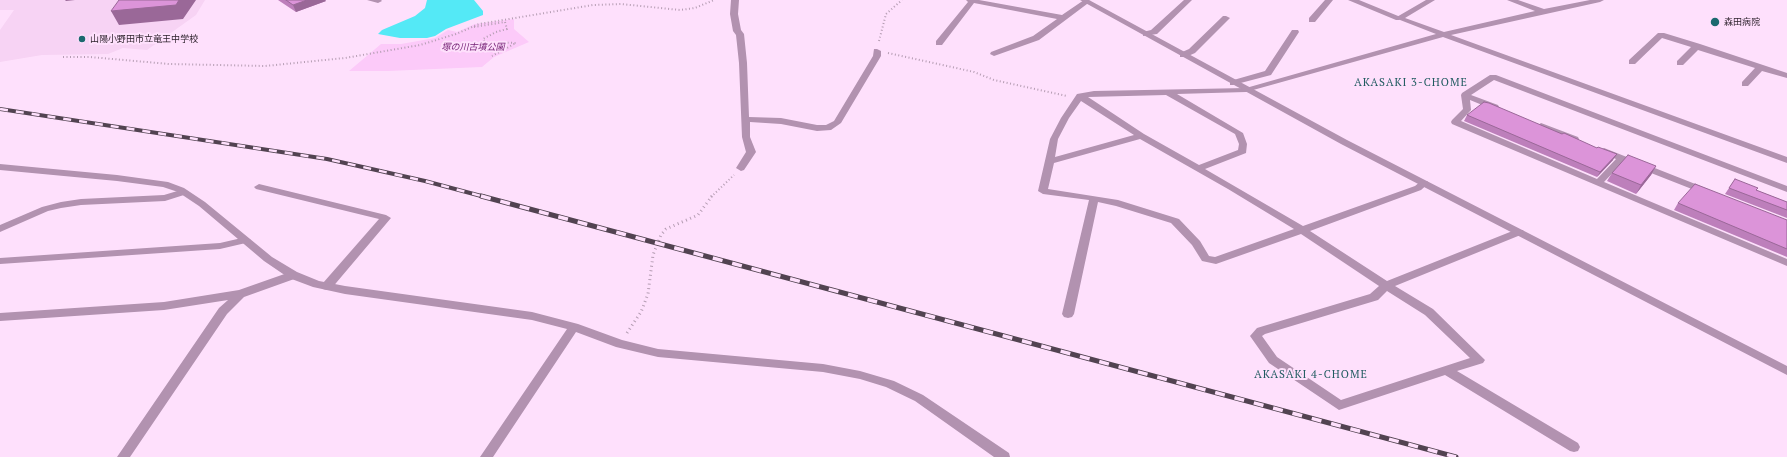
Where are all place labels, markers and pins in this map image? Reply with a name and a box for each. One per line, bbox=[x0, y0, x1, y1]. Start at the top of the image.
marker: 森田病院 bbox=[1709, 16, 1721, 28]
place label: 森田病院 bbox=[1724, 17, 1760, 27]
marker: 山陽小野田市立竜王中学校 bbox=[77, 34, 87, 44]
place label: 山陽小野田市立竜王中学校 bbox=[90, 34, 198, 44]

